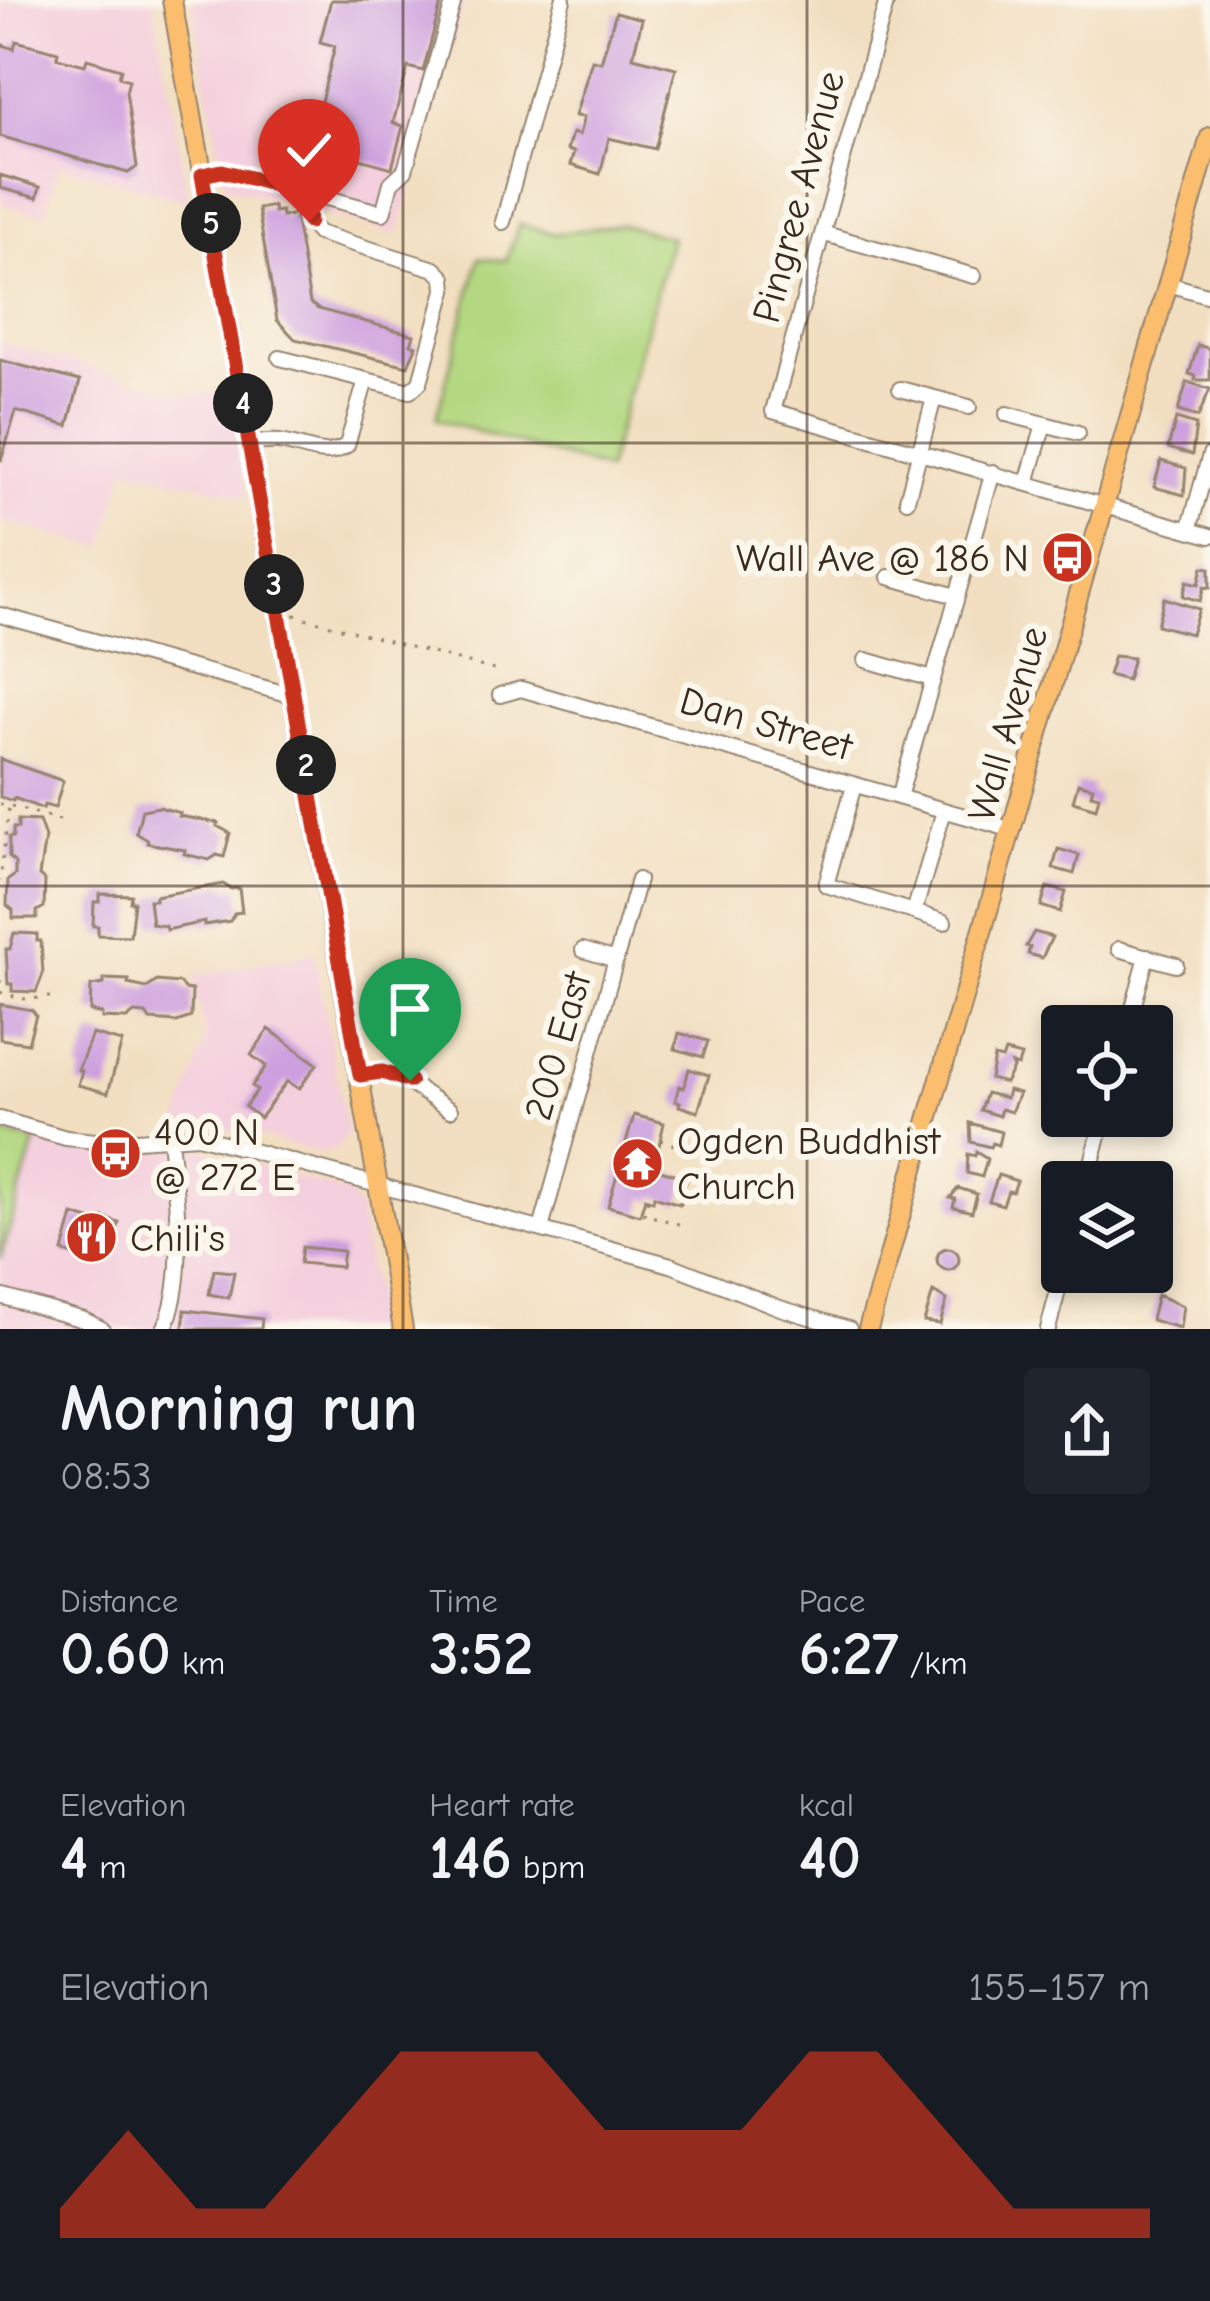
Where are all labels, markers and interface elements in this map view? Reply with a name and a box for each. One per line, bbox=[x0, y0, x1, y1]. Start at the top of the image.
street label: Pingree Avenue bbox=[744, 66, 854, 328]
pin bbox=[258, 99, 360, 222]
icon: check bbox=[276, 117, 342, 183]
pin: 5 bbox=[181, 193, 241, 253]
text: 5 bbox=[202, 204, 220, 242]
pin: 4 bbox=[213, 373, 273, 433]
text: 4 bbox=[235, 384, 251, 422]
bus stop icon: Wall Ave @ 186 N bbox=[1040, 530, 1096, 586]
place label: Wall Ave @ 186 N bbox=[736, 536, 1029, 581]
pin: 3 bbox=[244, 554, 304, 614]
text: 3 bbox=[266, 565, 282, 603]
street label: Wall Avenue bbox=[959, 622, 1057, 826]
street label: Dan Street bbox=[675, 678, 859, 771]
pin: 2 bbox=[276, 735, 336, 795]
text: 2 bbox=[298, 746, 314, 784]
pin bbox=[359, 958, 461, 1081]
street label: 200 East bbox=[515, 965, 601, 1125]
icon: arrive bbox=[377, 976, 443, 1042]
map controls bbox=[1041, 1005, 1173, 1293]
button: locate bbox=[1041, 1005, 1173, 1137]
place label: 400 N @ 272 E bbox=[154, 1110, 295, 1200]
place label: Ogden Buddhist Church bbox=[677, 1119, 942, 1209]
bus stop icon: 400 N @ 272 E bbox=[87, 1126, 143, 1182]
temple icon: Ogden Buddhist Church bbox=[610, 1135, 666, 1191]
button: layers bbox=[1041, 1161, 1173, 1293]
restaurant icon: Chili's bbox=[63, 1210, 119, 1266]
place label: Chili's bbox=[130, 1216, 225, 1261]
button: share bbox=[1024, 1368, 1150, 1494]
text: Morning run bbox=[60, 1371, 418, 1447]
text: 08:53 bbox=[60, 1454, 152, 1499]
text: Distance bbox=[60, 1582, 178, 1620]
text: Time bbox=[429, 1582, 498, 1620]
text: Pace bbox=[799, 1582, 865, 1620]
text: 0.60 bbox=[60, 1620, 171, 1689]
text: 3:52 bbox=[429, 1620, 533, 1689]
text: 6:27 bbox=[799, 1620, 899, 1689]
text: km bbox=[171, 1644, 225, 1682]
text: /km bbox=[899, 1644, 967, 1682]
text: Elevation bbox=[60, 1786, 186, 1824]
text: Heart rate bbox=[429, 1786, 575, 1824]
text: kcal bbox=[799, 1786, 854, 1824]
text: 4 bbox=[60, 1824, 88, 1893]
text: 146 bbox=[429, 1824, 512, 1893]
text: 40 bbox=[799, 1824, 861, 1893]
text: m bbox=[88, 1848, 126, 1886]
text: bpm bbox=[512, 1848, 585, 1886]
text: Elevation bbox=[60, 1965, 209, 2010]
text: 155–157 m bbox=[969, 1965, 1150, 2010]

